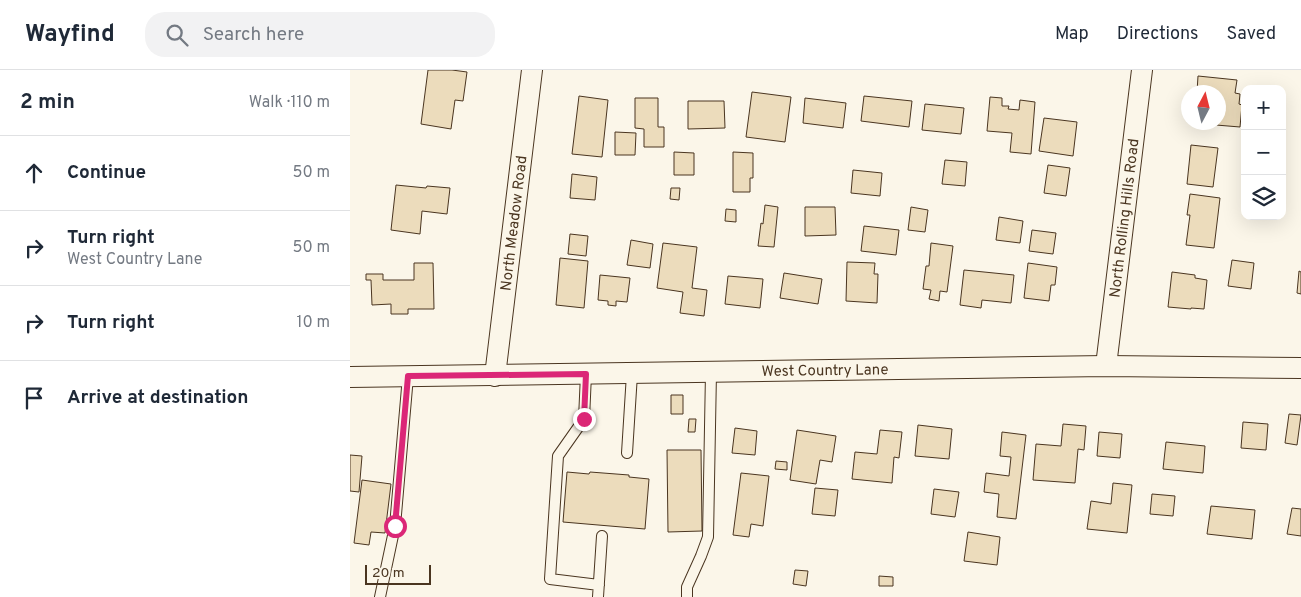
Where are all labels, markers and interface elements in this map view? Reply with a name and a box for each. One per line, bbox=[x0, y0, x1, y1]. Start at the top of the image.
search box bbox=[145, 12, 495, 57]
text: Wayfind bbox=[25, 20, 115, 50]
icon: search bbox=[163, 21, 191, 49]
text: Search here bbox=[203, 23, 304, 47]
text: Map bbox=[1055, 23, 1089, 46]
text: Directions bbox=[1117, 23, 1199, 46]
text: Saved bbox=[1227, 23, 1276, 46]
north arrow bbox=[1181, 85, 1226, 130]
map controls bbox=[1241, 85, 1286, 220]
button: + bbox=[1241, 85, 1286, 130]
text: 2 min bbox=[20, 89, 75, 116]
text: Walk · 110 m bbox=[249, 93, 330, 113]
button: − bbox=[1241, 130, 1286, 175]
street label: North Rolling Hills Road bbox=[1106, 138, 1145, 299]
street label: North Meadow Road bbox=[497, 154, 533, 292]
icon: ahead bbox=[20, 159, 48, 187]
text: Continue bbox=[67, 161, 146, 185]
text: 50 m bbox=[293, 163, 330, 183]
button: layers bbox=[1241, 175, 1286, 220]
text: Turn right bbox=[67, 226, 155, 250]
icon: right bbox=[20, 234, 48, 262]
text: 50 m bbox=[293, 238, 330, 258]
text: West Country Lane bbox=[67, 250, 202, 270]
icon: right bbox=[20, 309, 48, 337]
text: Turn right bbox=[67, 311, 155, 335]
text: 10 m bbox=[296, 313, 330, 333]
street label: West Country Lane bbox=[761, 361, 889, 382]
icon: arrive bbox=[20, 384, 48, 412]
text: Arrive at destination bbox=[67, 386, 248, 410]
route end bbox=[573, 408, 596, 431]
route start bbox=[384, 515, 407, 538]
scale bar bbox=[365, 562, 431, 585]
text: 20 m bbox=[372, 565, 405, 582]

